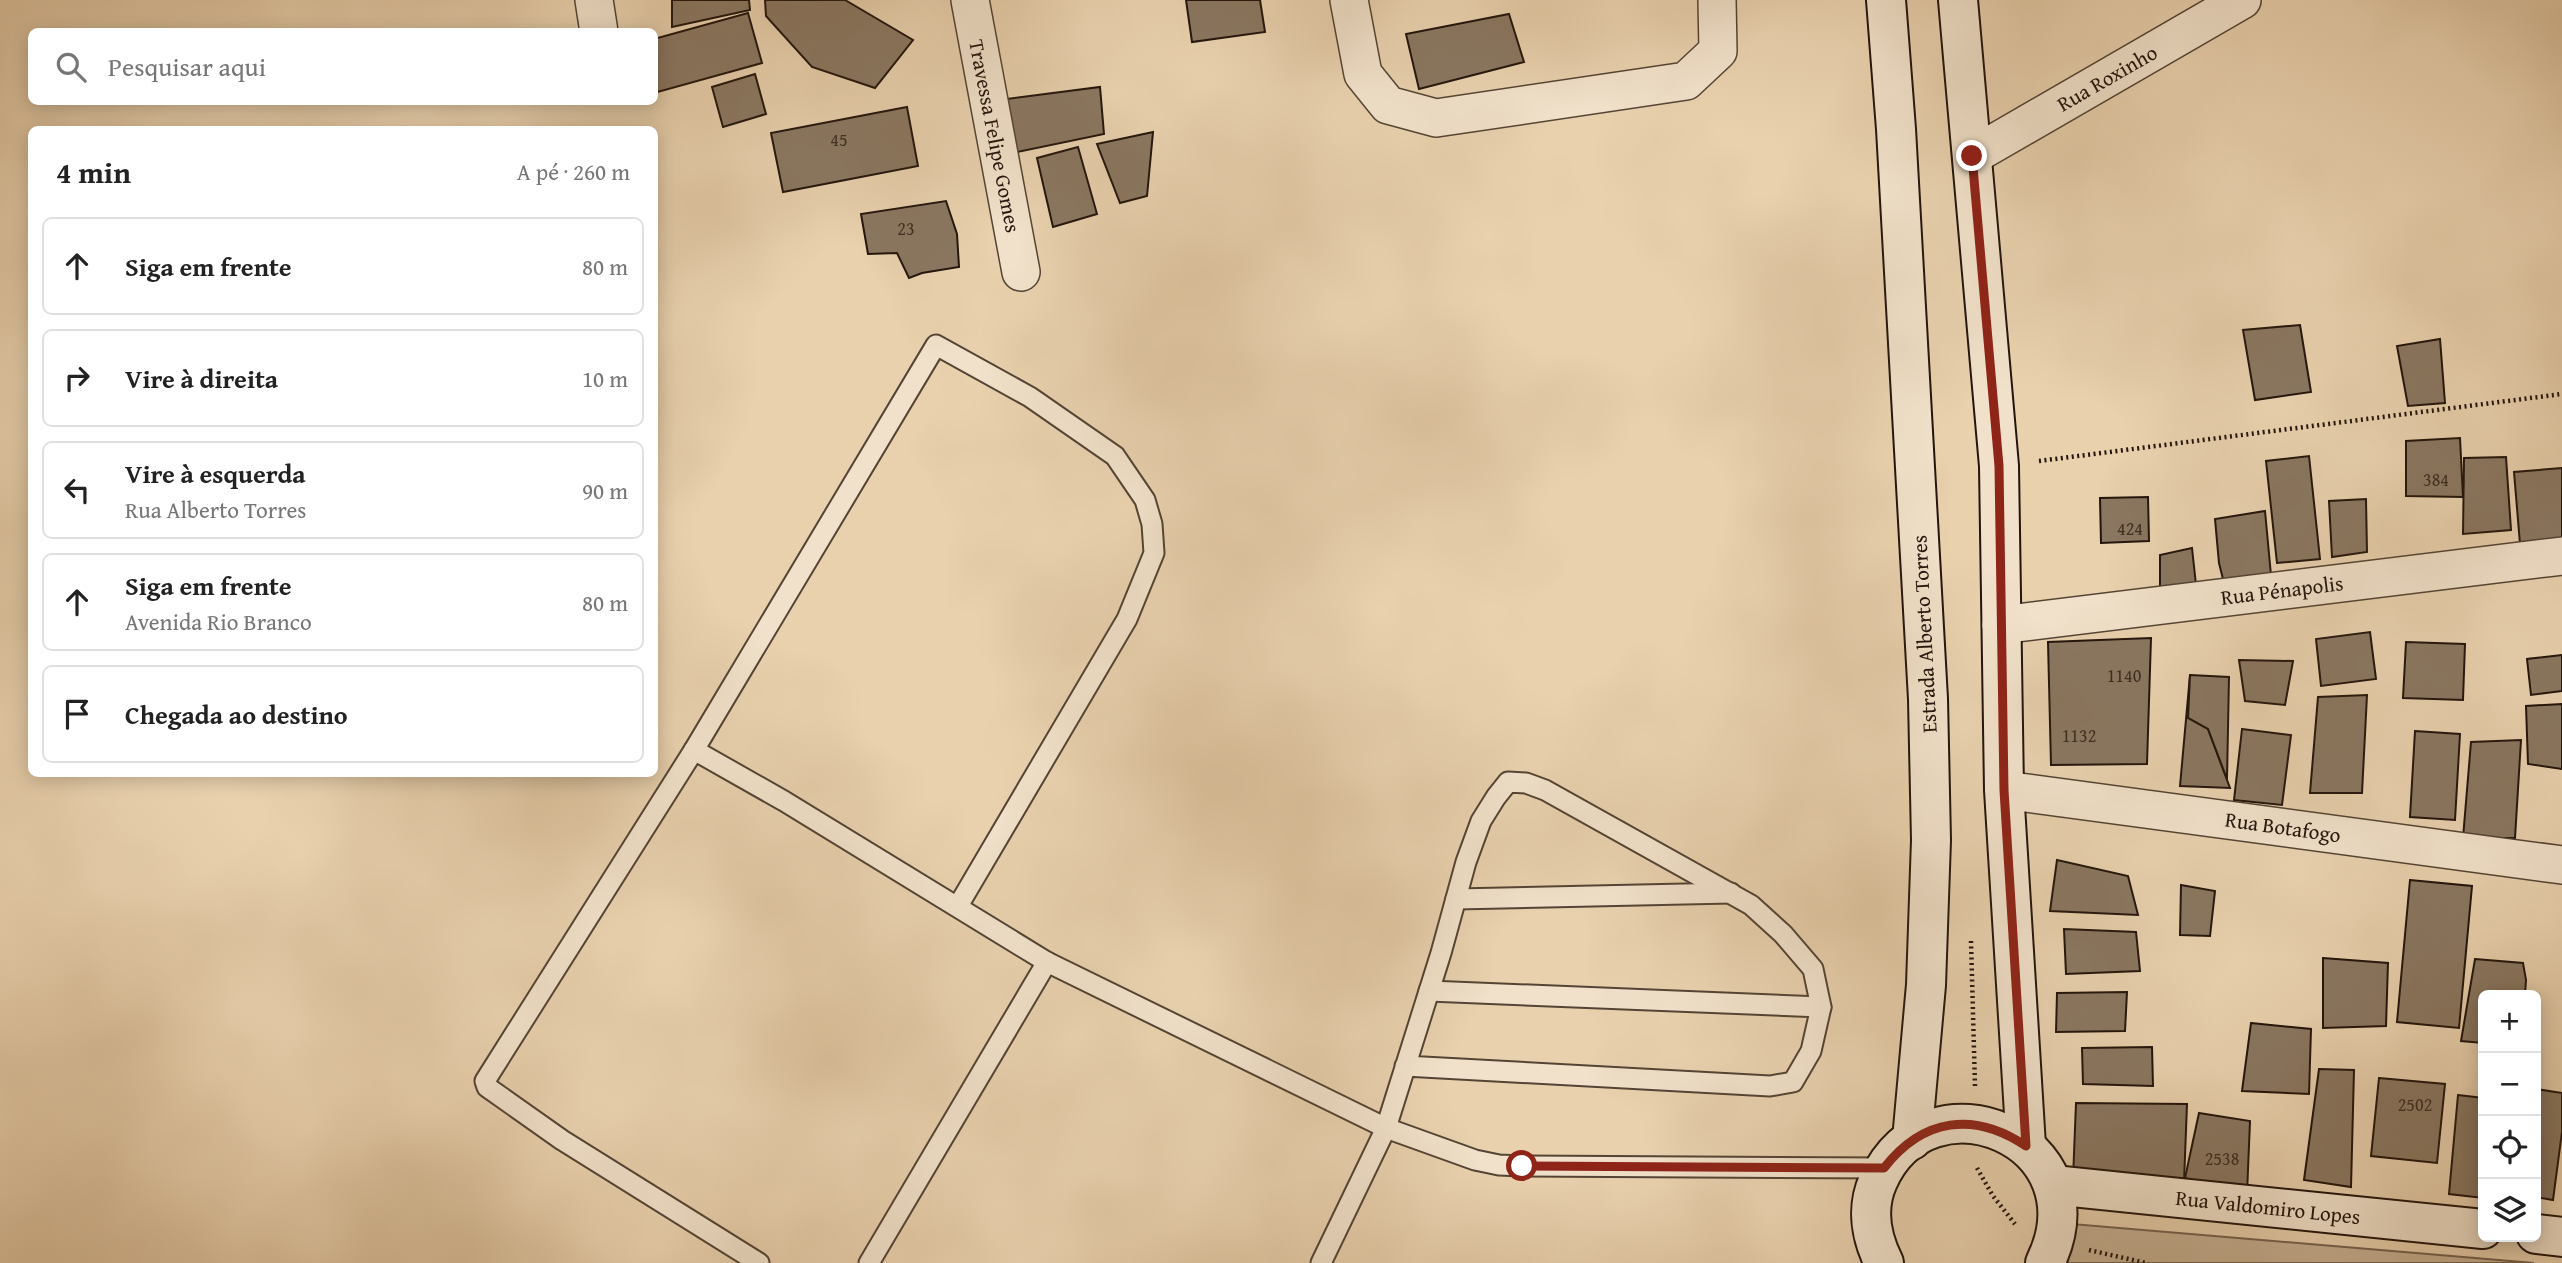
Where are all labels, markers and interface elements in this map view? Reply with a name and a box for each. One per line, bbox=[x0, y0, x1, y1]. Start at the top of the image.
search box bbox=[28, 28, 658, 105]
street label: Travessa Felipe Gomes bbox=[961, 37, 1029, 235]
street label: Rua Roxinho bbox=[2051, 37, 2163, 119]
text: Pesquisar aqui bbox=[108, 47, 266, 86]
icon: search bbox=[52, 48, 90, 86]
house number: 45 bbox=[830, 126, 848, 153]
route end bbox=[1956, 140, 1987, 171]
text: 4 min bbox=[56, 150, 131, 194]
text: A pé · 260 m bbox=[517, 155, 630, 188]
house number: 23 bbox=[897, 215, 915, 242]
icon: ahead bbox=[58, 247, 96, 285]
text: Siga em frente bbox=[125, 247, 292, 286]
text: 80 m bbox=[582, 250, 628, 283]
icon: right bbox=[58, 359, 96, 397]
text: Vire à direita bbox=[125, 359, 278, 398]
text: 10 m bbox=[582, 362, 628, 395]
text: Vire à esquerda bbox=[125, 454, 306, 493]
house number: 384 bbox=[2423, 466, 2449, 493]
icon: left bbox=[58, 471, 96, 509]
text: 90 m bbox=[582, 474, 628, 507]
text: Rua Alberto Torres bbox=[125, 493, 306, 526]
house number: 424 bbox=[2117, 515, 2143, 542]
street label: Estrada Alberto Torres bbox=[1903, 534, 1945, 734]
text: Siga em frente bbox=[125, 566, 292, 605]
street label: Rua Pénapolis bbox=[2219, 567, 2345, 613]
icon: ahead bbox=[58, 583, 96, 621]
text: 80 m bbox=[582, 586, 628, 619]
text: Avenida Rio Branco bbox=[125, 605, 312, 638]
house number: 1140 bbox=[2107, 662, 2142, 689]
icon: arrive bbox=[58, 695, 96, 733]
text: Chegada ao destino bbox=[125, 695, 348, 734]
house number: 1132 bbox=[2062, 722, 2096, 749]
street label: Rua Botafogo bbox=[2223, 804, 2343, 850]
map controls bbox=[2478, 990, 2541, 1242]
button: + bbox=[2478, 990, 2541, 1053]
button: − bbox=[2478, 1053, 2541, 1116]
house number: 2502 bbox=[2398, 1091, 2432, 1118]
button: locate bbox=[2478, 1116, 2541, 1179]
house number: 2538 bbox=[2205, 1145, 2239, 1172]
route start bbox=[1506, 1150, 1537, 1181]
button: layers bbox=[2478, 1179, 2541, 1242]
street label: Rua Valdomiro Lopes bbox=[2174, 1182, 2362, 1232]

